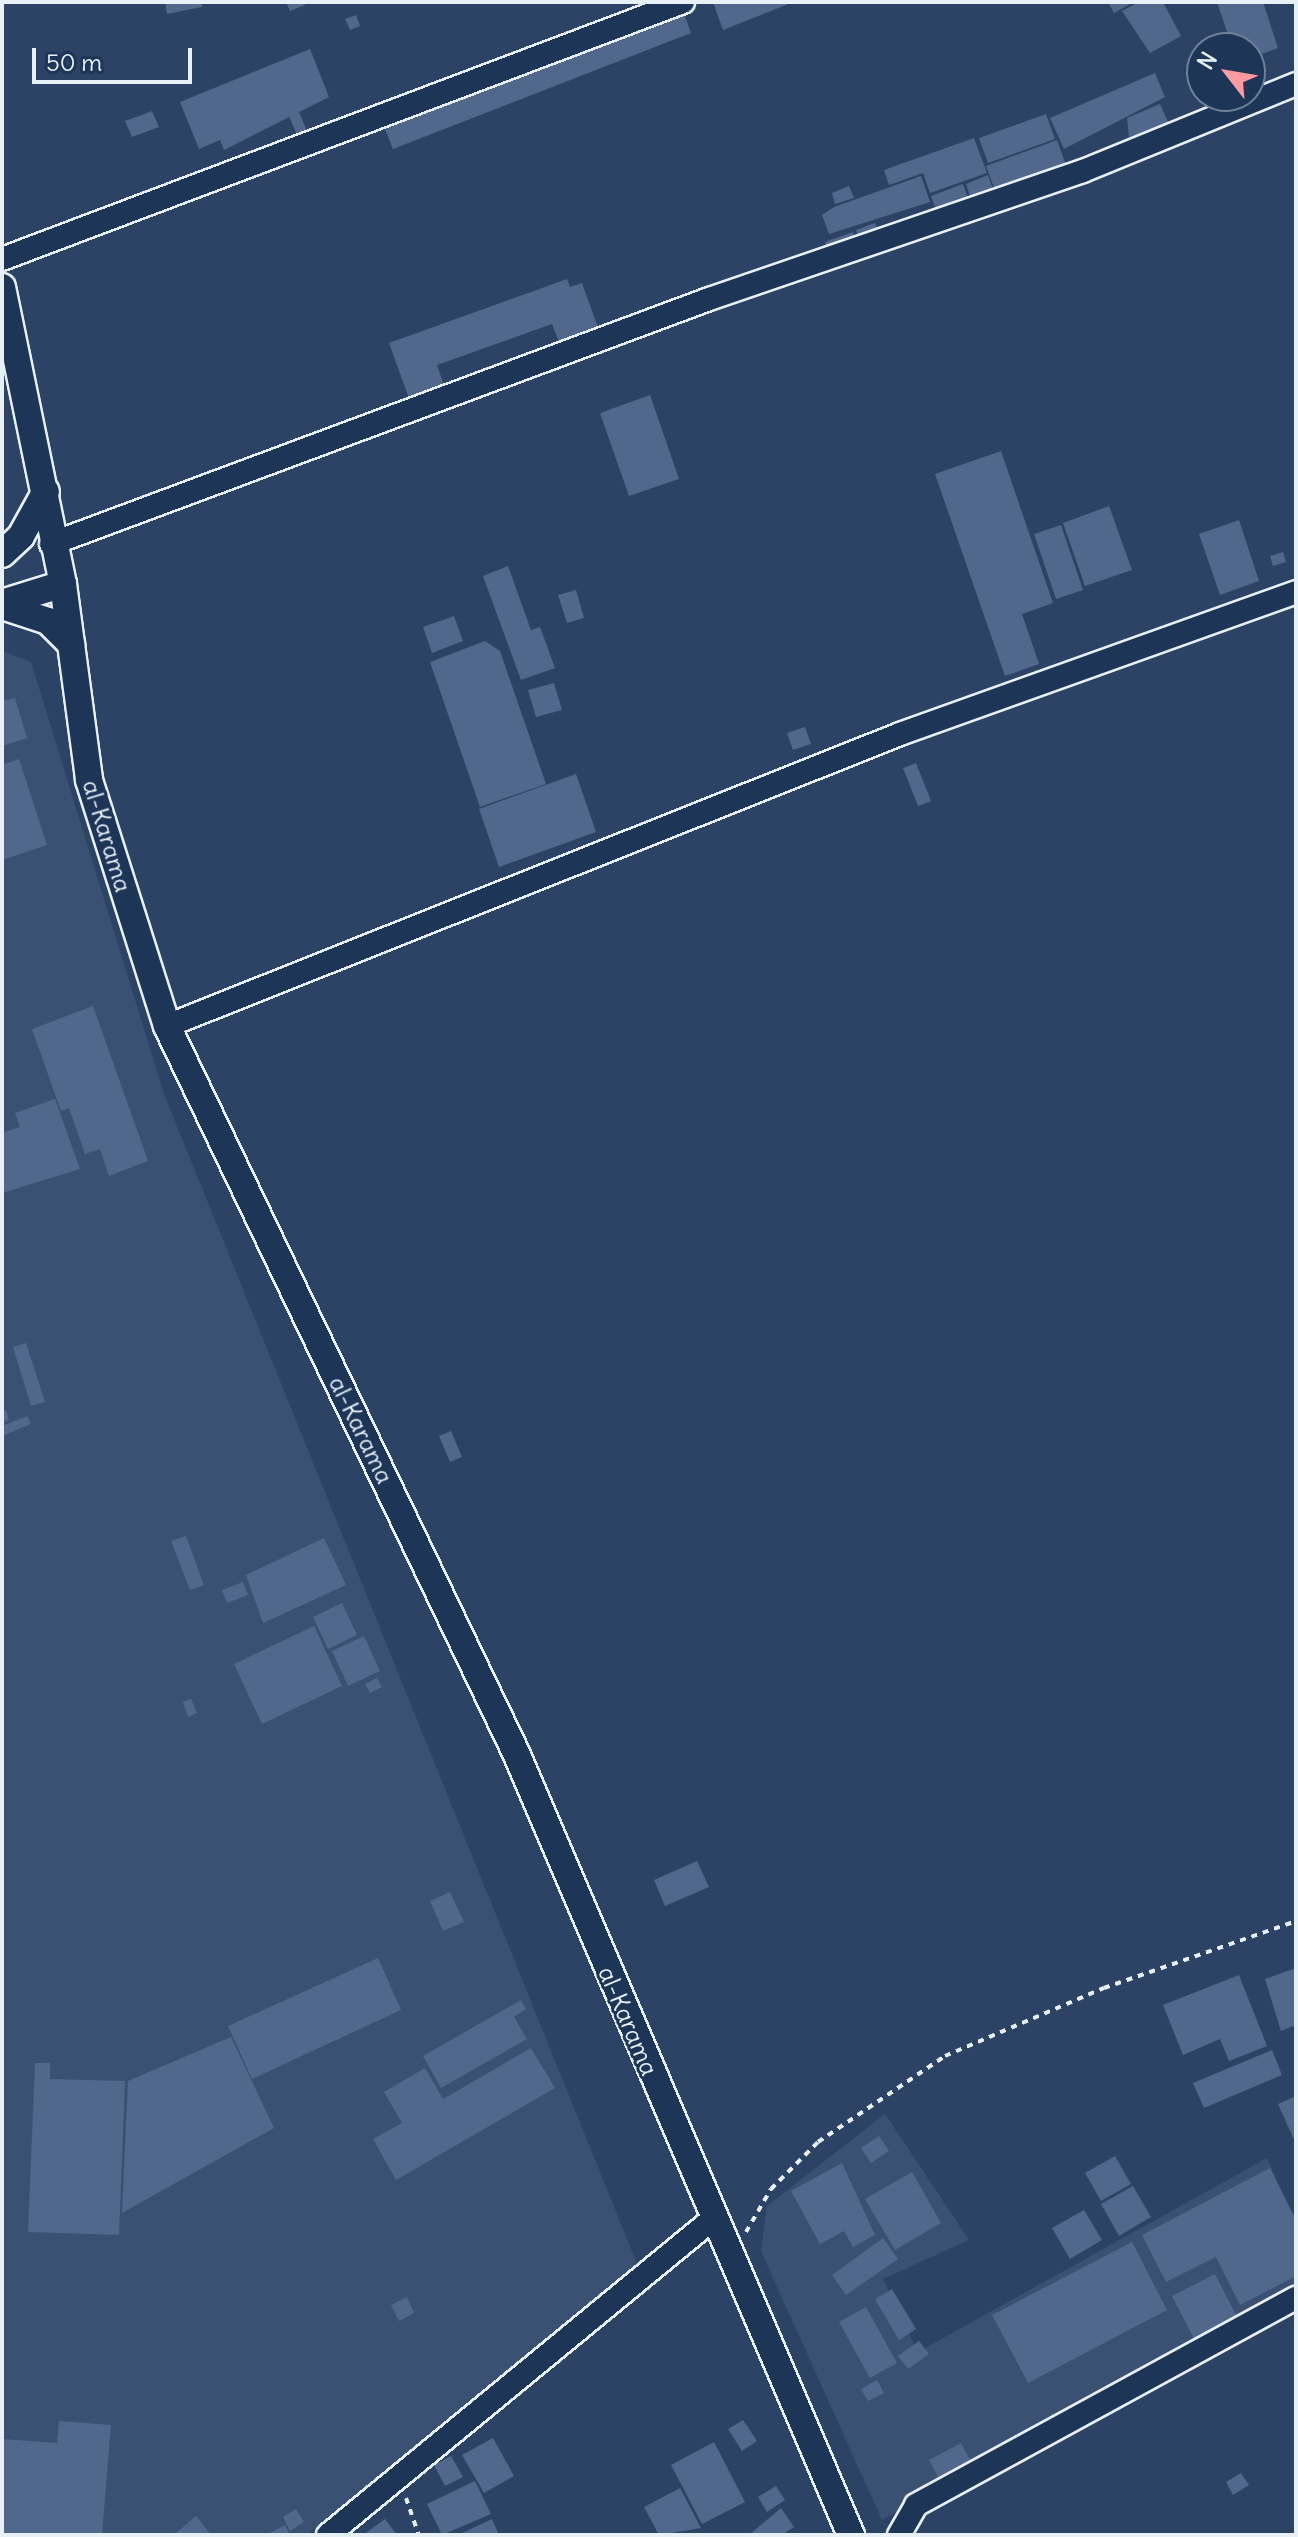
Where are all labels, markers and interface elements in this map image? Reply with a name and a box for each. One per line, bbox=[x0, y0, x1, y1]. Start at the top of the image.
scale bar bbox=[36, 32, 196, 82]
north arrow bbox=[1186, 32, 1266, 112]
text: 50 m bbox=[46, 47, 102, 77]
text: N bbox=[1191, 47, 1223, 74]
street label: al-Karama bbox=[76, 776, 138, 896]
street label: al-Karama bbox=[323, 1372, 399, 1488]
street label: al-Karama bbox=[592, 1962, 664, 2080]

